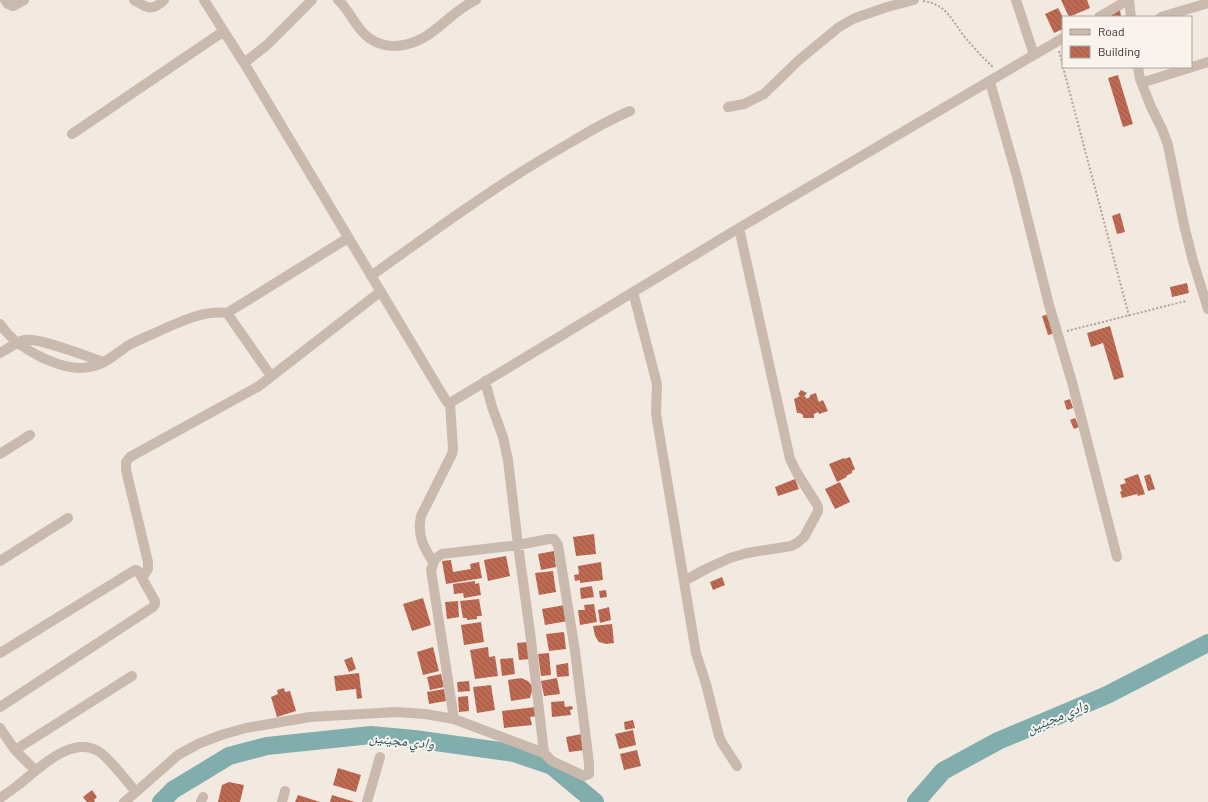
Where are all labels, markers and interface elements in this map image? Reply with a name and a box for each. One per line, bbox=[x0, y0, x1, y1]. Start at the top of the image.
legend bbox=[1062, 16, 1192, 68]
text: Road bbox=[1098, 24, 1125, 38]
text: Building bbox=[1098, 44, 1140, 58]
water label: وادي مجينين bbox=[1024, 695, 1092, 740]
water label: وادي مجينين bbox=[368, 728, 436, 755]

